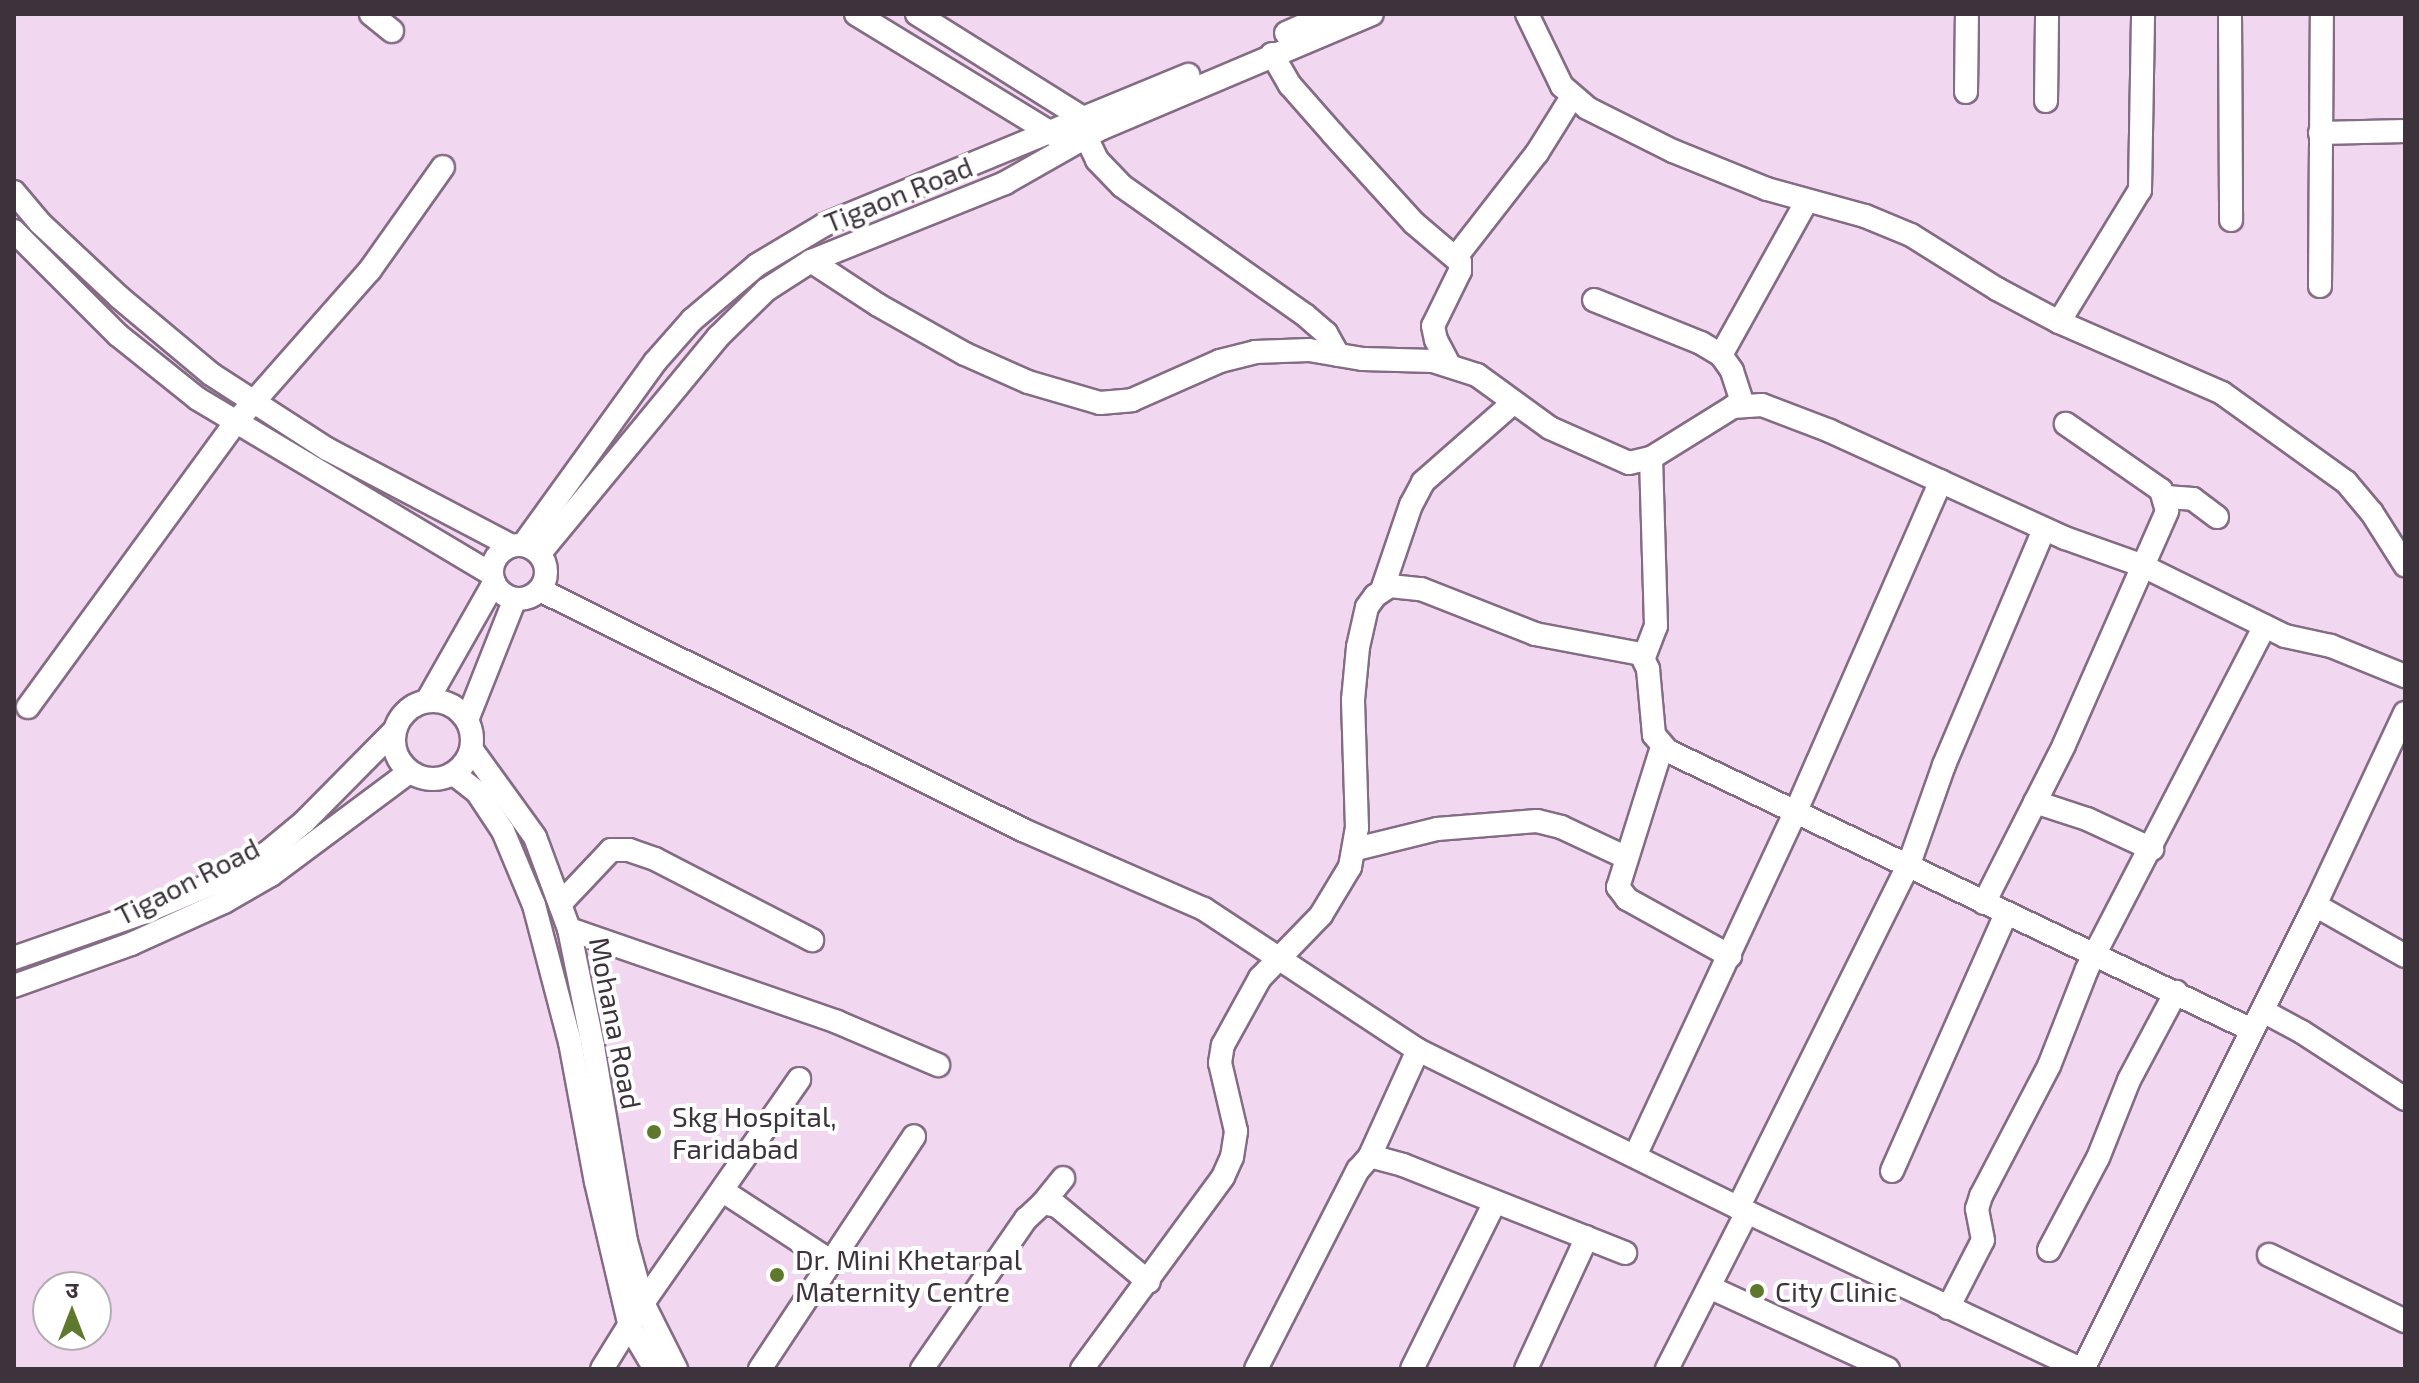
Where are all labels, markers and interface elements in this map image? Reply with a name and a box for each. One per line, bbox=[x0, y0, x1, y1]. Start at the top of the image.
street label: Tigaon Road bbox=[819, 149, 977, 239]
street label: Tigaon Road bbox=[109, 830, 265, 932]
street label: Mohana Road bbox=[583, 934, 649, 1112]
place label: Skg Hospital, Faridabad bbox=[672, 1099, 837, 1165]
marker: Skg Hospital, Faridabad bbox=[643, 1121, 665, 1143]
place label: Dr. Mini Khetarpal Maternity Centre bbox=[795, 1242, 1022, 1308]
marker: Dr. Mini Khetarpal Maternity Centre bbox=[766, 1264, 788, 1286]
north arrow bbox=[32, 1271, 112, 1351]
place label: City Clinic bbox=[1775, 1274, 1898, 1308]
text: उ bbox=[66, 1276, 78, 1302]
marker: City Clinic bbox=[1746, 1280, 1768, 1302]

